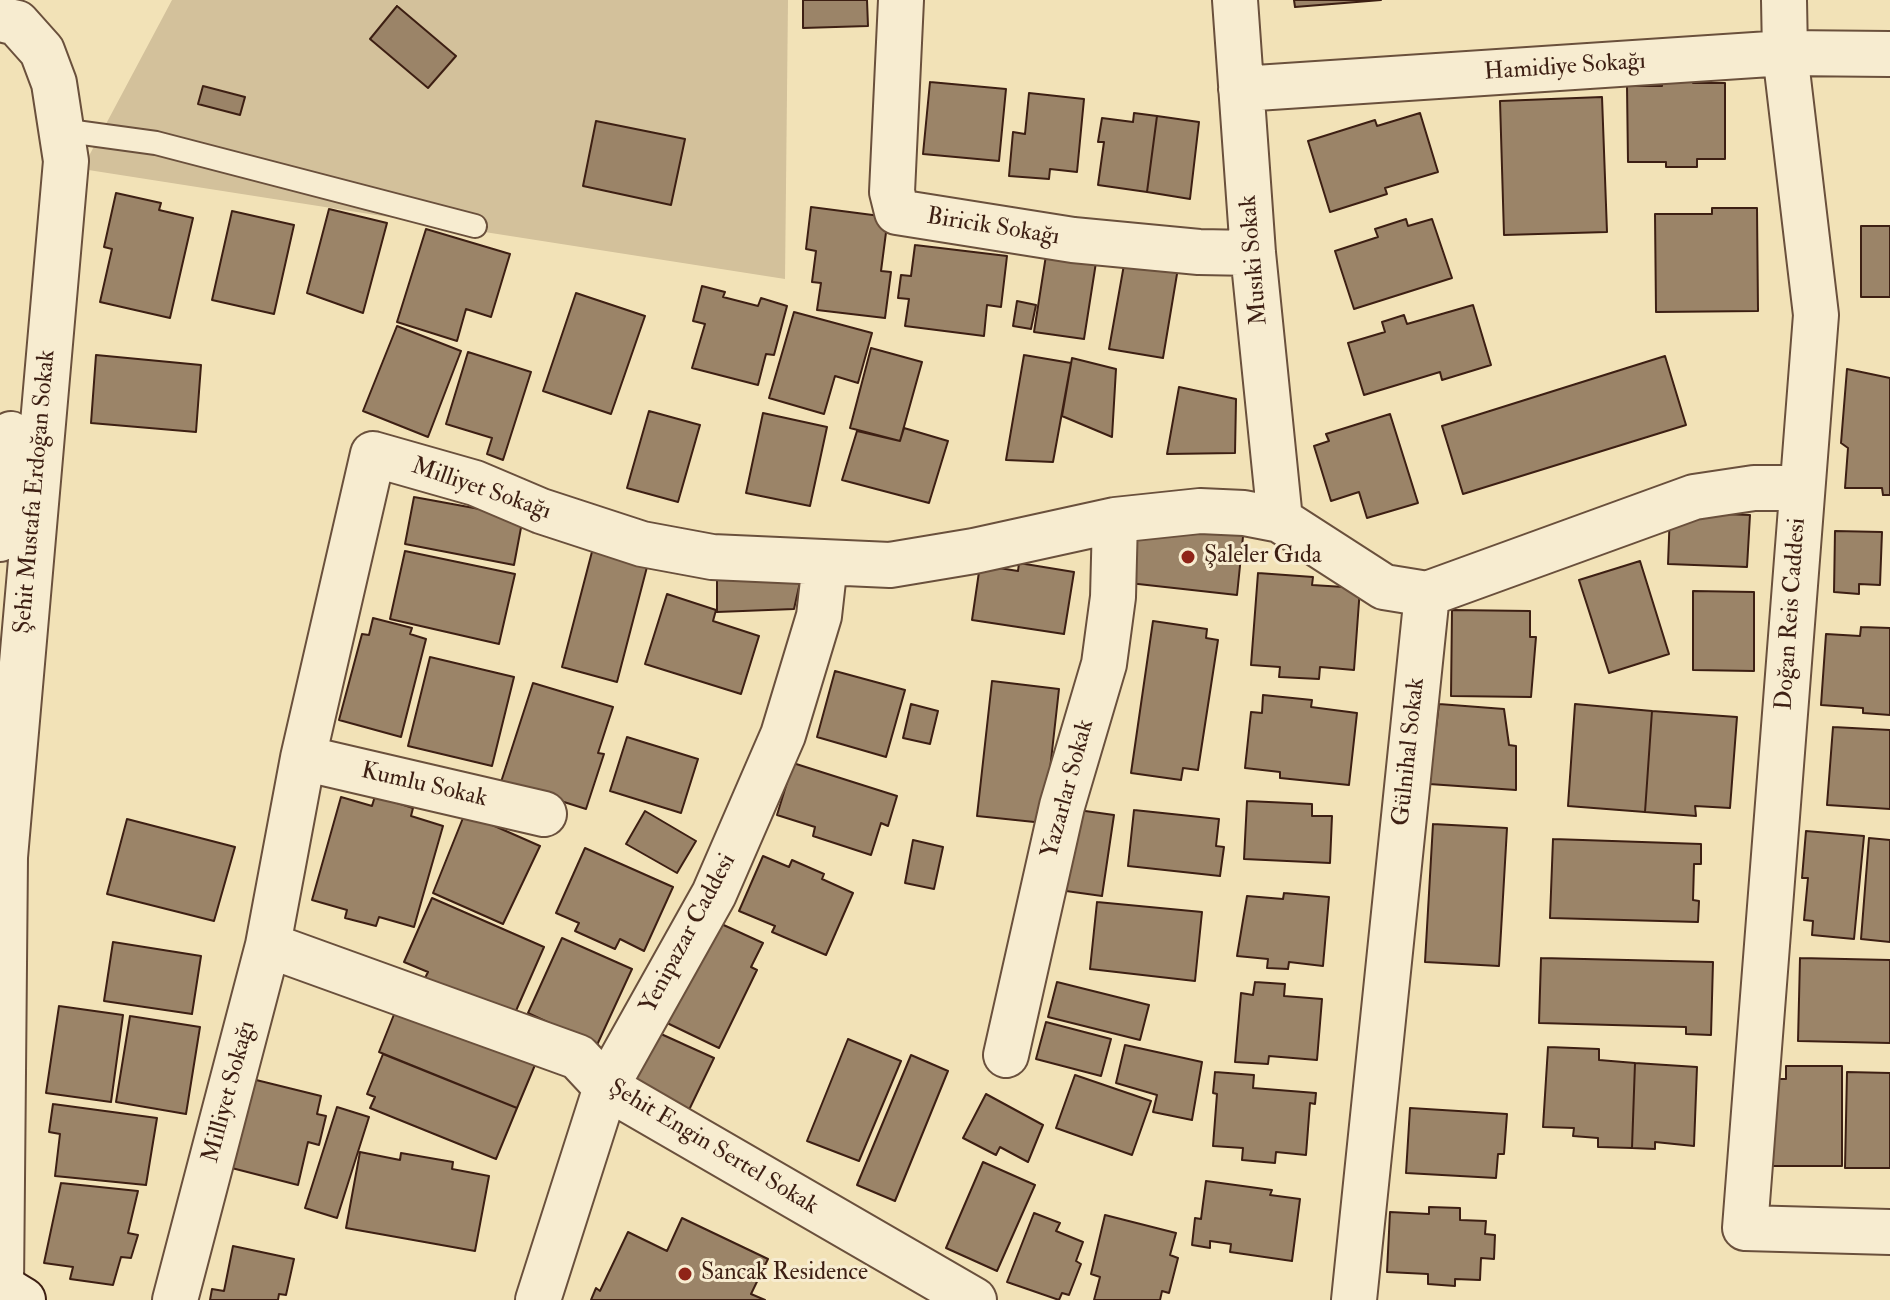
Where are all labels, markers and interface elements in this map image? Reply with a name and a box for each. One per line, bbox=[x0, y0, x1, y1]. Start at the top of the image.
street label: Hamidiye Sokağı bbox=[1483, 48, 1647, 88]
street label: Musıki Sokak bbox=[1235, 194, 1275, 326]
street label: Biricik Sokağı bbox=[925, 203, 1061, 253]
street label: Şehit Mustafa Erdoğan Sokak bbox=[9, 349, 63, 635]
street label: Milliyet Sokağı bbox=[407, 453, 555, 527]
street label: Doğan Reis Caddesi bbox=[1771, 517, 1813, 711]
place label: Şaleler Gıda bbox=[1204, 543, 1322, 571]
marker: Şaleler Gıda bbox=[1179, 548, 1197, 566]
street label: Gülnihal Sokak bbox=[1388, 677, 1432, 827]
street label: Yazarlar Sokak bbox=[1037, 717, 1101, 861]
street label: Kumlu Sokak bbox=[358, 758, 490, 814]
street label: Yenipazar Caddesi bbox=[635, 850, 743, 1018]
street label: Milliyet Sokağı bbox=[197, 1018, 263, 1166]
street label: Şehit Engin Sertel Sokak bbox=[603, 1074, 823, 1222]
place label: Sancak Residence bbox=[701, 1260, 868, 1288]
marker: Sancak Residence bbox=[676, 1265, 694, 1283]

